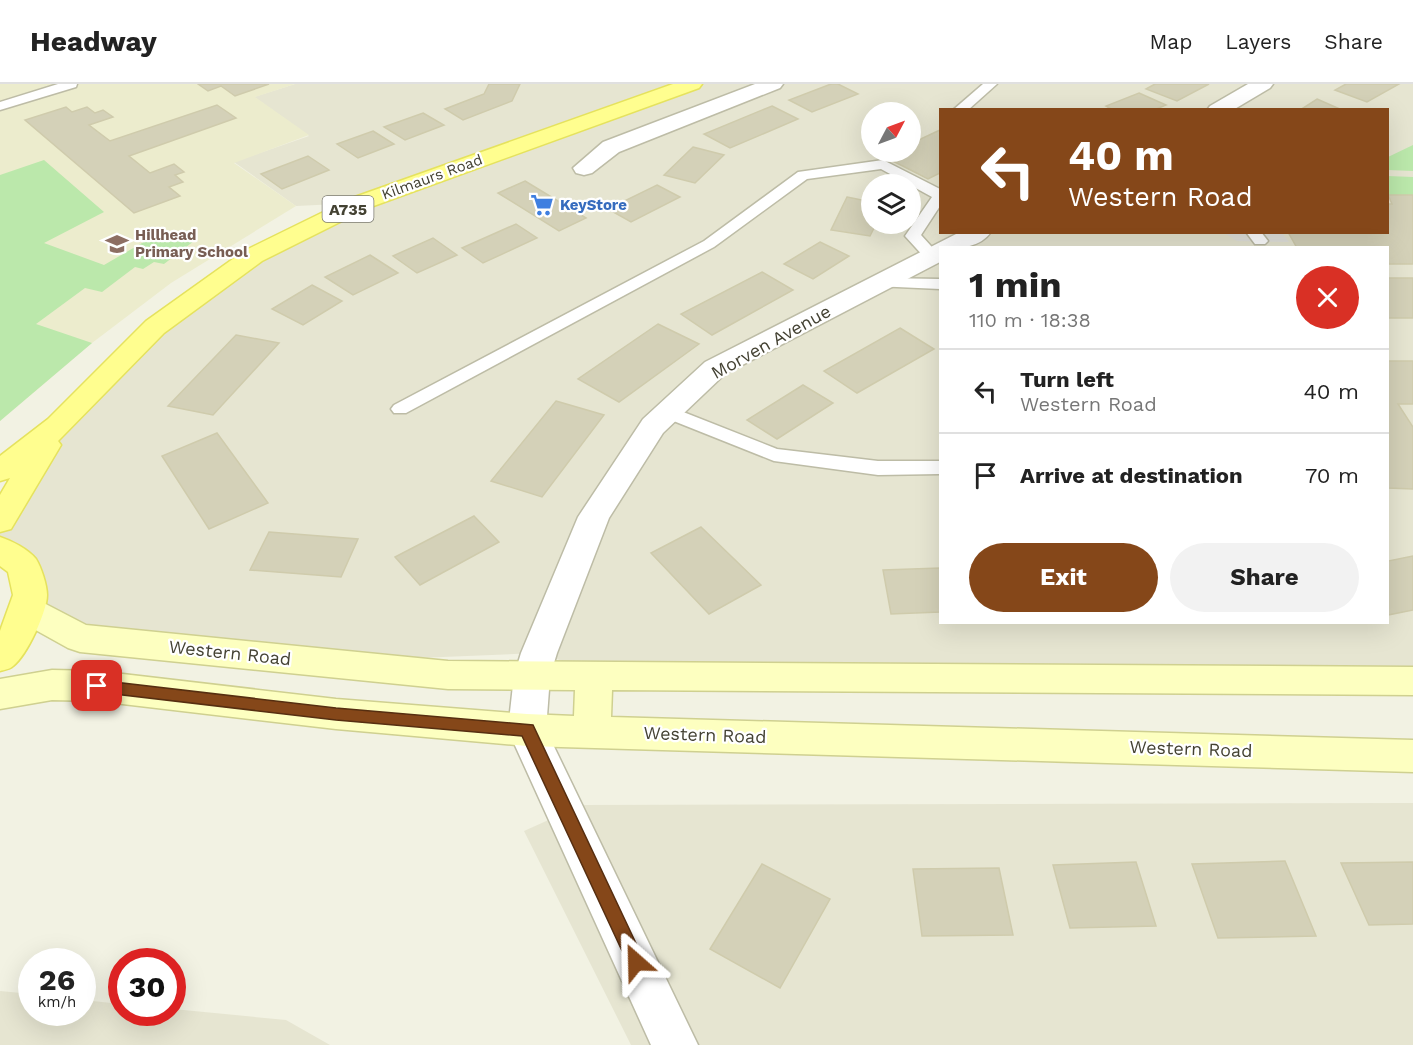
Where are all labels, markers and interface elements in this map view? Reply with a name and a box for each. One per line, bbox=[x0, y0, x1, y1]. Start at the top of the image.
text: Headway bbox=[30, 25, 157, 58]
text: Map bbox=[1149, 29, 1192, 54]
text: Layers bbox=[1225, 29, 1291, 54]
text: Share bbox=[1324, 29, 1383, 54]
north arrow bbox=[861, 102, 921, 162]
map controls bbox=[861, 102, 921, 234]
text: 40 m bbox=[1068, 131, 1174, 180]
icon: left bbox=[969, 132, 1047, 210]
street label: Kilmaurs Road bbox=[379, 150, 485, 204]
button: layers bbox=[861, 174, 921, 234]
text: Western Road bbox=[1068, 181, 1253, 213]
supermarket icon: KeyStore bbox=[529, 192, 555, 218]
road number: A735 bbox=[322, 196, 374, 222]
place label: KeyStore bbox=[560, 196, 627, 214]
place label: Hillhead Primary School bbox=[135, 226, 248, 261]
school or university icon: Hillhead Primary School bbox=[104, 231, 130, 257]
text: 1 min bbox=[969, 264, 1061, 306]
button: close bbox=[1296, 266, 1359, 329]
street label: Morven Avenue bbox=[707, 300, 834, 383]
text: 110 m · 18:38 bbox=[969, 308, 1091, 332]
text: Turn left bbox=[1020, 367, 1114, 392]
icon: left bbox=[969, 375, 1002, 408]
text: 40 m bbox=[1303, 379, 1359, 404]
text: Western Road bbox=[1020, 392, 1157, 416]
icon: arrive bbox=[969, 459, 1002, 492]
text: Arrive at destination bbox=[1020, 463, 1243, 488]
text: 70 m bbox=[1305, 463, 1359, 488]
button: Exit bbox=[969, 543, 1158, 612]
button: Share bbox=[1170, 543, 1359, 612]
street label: Western Road bbox=[168, 636, 292, 669]
pin bbox=[71, 660, 122, 711]
icon: arrive bbox=[80, 669, 113, 702]
street label: Western Road bbox=[643, 722, 767, 747]
street label: Western Road bbox=[1129, 736, 1253, 761]
position arrow bbox=[604, 930, 668, 994]
speed limit sign: 30 bbox=[108, 948, 186, 1026]
text: 26 bbox=[39, 962, 75, 997]
text: km/h bbox=[38, 993, 76, 1011]

